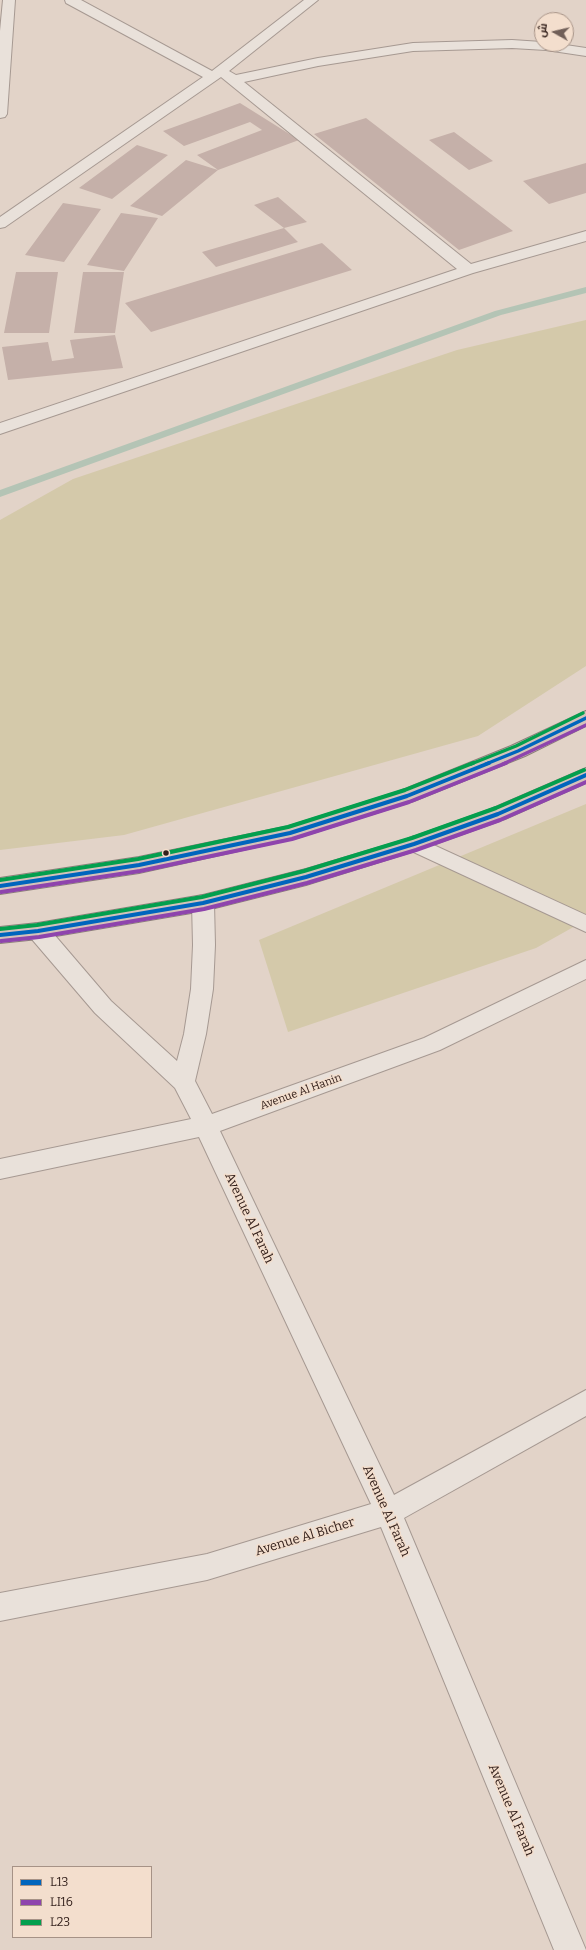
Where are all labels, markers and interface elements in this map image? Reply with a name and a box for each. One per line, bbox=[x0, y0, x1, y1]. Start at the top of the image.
north arrow bbox=[534, 12, 574, 52]
text: ش bbox=[535, 23, 550, 38]
unlabelled marker bbox=[161, 848, 171, 858]
street label: Avenue Al Hanin bbox=[258, 1071, 344, 1113]
street label: Avenue Al Farah bbox=[221, 1170, 277, 1266]
street label: Avenue Al Farah bbox=[359, 1463, 413, 1559]
street label: Avenue Al Bicher bbox=[253, 1514, 357, 1560]
street label: Avenue Al Farah bbox=[485, 1762, 537, 1858]
legend bbox=[12, 1866, 152, 1938]
text: L13 bbox=[50, 1875, 68, 1889]
text: LI16 bbox=[50, 1895, 73, 1909]
text: L23 bbox=[50, 1915, 70, 1929]

